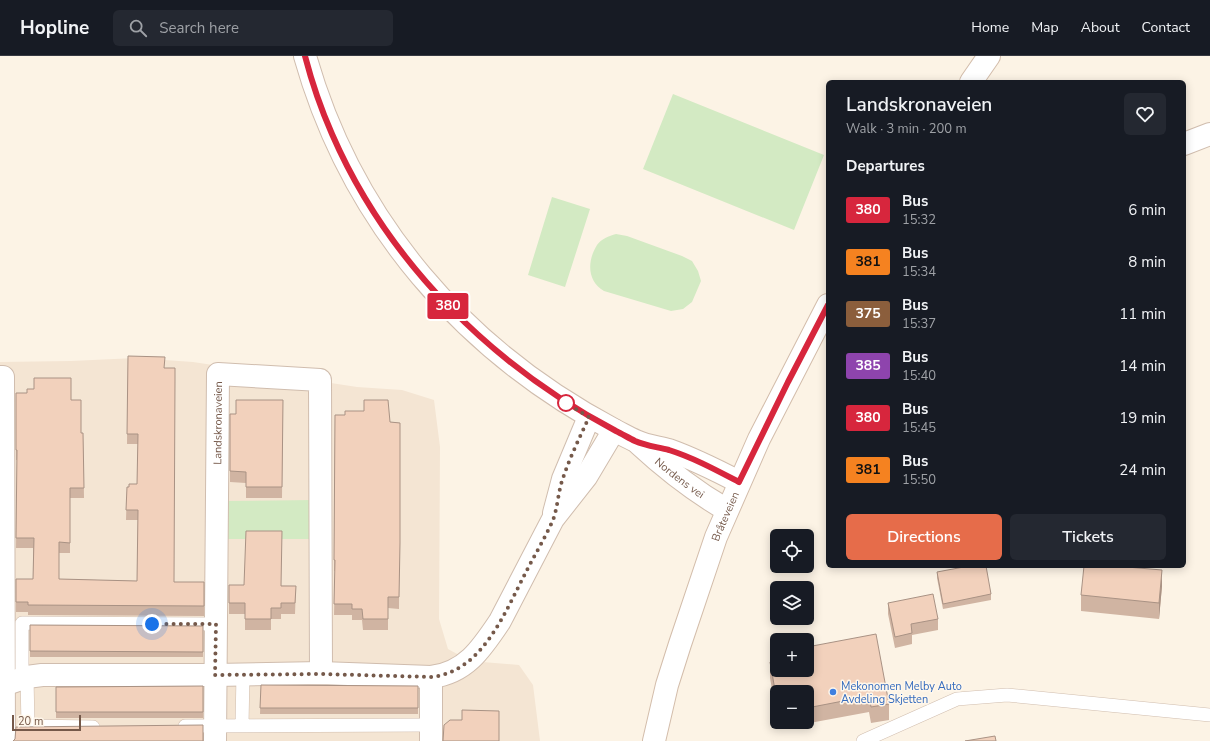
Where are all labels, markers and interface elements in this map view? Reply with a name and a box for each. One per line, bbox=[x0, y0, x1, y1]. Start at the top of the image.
search box bbox=[113, 10, 393, 46]
text: Hopline bbox=[20, 15, 89, 41]
icon: search bbox=[127, 17, 149, 39]
text: Search here bbox=[159, 18, 239, 38]
text: Home bbox=[971, 18, 1009, 37]
text: Map bbox=[1031, 18, 1059, 37]
text: About bbox=[1081, 18, 1120, 37]
text: Contact bbox=[1142, 18, 1190, 37]
text: Landskronaveien bbox=[846, 92, 992, 118]
button: heart bbox=[1124, 93, 1166, 135]
text: Walk · 3 min · 200 m bbox=[846, 120, 967, 138]
text: Departures bbox=[846, 156, 925, 176]
text: Bus bbox=[902, 191, 928, 211]
text: 380 bbox=[855, 200, 881, 219]
text: 6 min bbox=[1128, 200, 1166, 220]
text: 15:32 bbox=[902, 211, 936, 229]
text: Bus bbox=[902, 243, 928, 263]
text: 381 bbox=[855, 252, 881, 271]
text: 8 min bbox=[1128, 252, 1166, 272]
text: 15:34 bbox=[902, 263, 936, 281]
line badge: 380 bbox=[425, 293, 471, 319]
text: Bus bbox=[902, 295, 928, 315]
text: 380 bbox=[435, 296, 461, 315]
text: 375 bbox=[855, 304, 881, 323]
text: 11 min bbox=[1119, 304, 1166, 324]
text: 15:37 bbox=[902, 315, 936, 333]
text: Bus bbox=[902, 347, 928, 367]
text: 385 bbox=[855, 356, 881, 375]
text: 14 min bbox=[1119, 356, 1166, 376]
text: 15:40 bbox=[902, 367, 936, 385]
street label: Landskronaveien bbox=[210, 381, 225, 465]
unlabelled marker bbox=[557, 394, 575, 412]
text: Bus bbox=[902, 399, 928, 419]
text: 380 bbox=[855, 408, 881, 427]
text: 19 min bbox=[1119, 408, 1166, 428]
text: 15:45 bbox=[902, 419, 936, 437]
text: Bus bbox=[902, 451, 928, 471]
street label: Nordens vei bbox=[652, 454, 708, 502]
text: 381 bbox=[855, 460, 881, 479]
text: 24 min bbox=[1119, 460, 1166, 480]
text: 15:50 bbox=[902, 471, 936, 489]
street label: Bråteveien bbox=[708, 489, 743, 543]
button: Directions bbox=[846, 514, 1002, 560]
button: Tickets bbox=[1010, 514, 1166, 560]
map controls bbox=[770, 529, 814, 729]
button: locate bbox=[770, 529, 814, 573]
button: layers bbox=[770, 581, 814, 625]
your location bbox=[142, 614, 162, 634]
button: + bbox=[770, 633, 814, 677]
place label: Mekonomen Melby Auto Avdeling Skjetten bbox=[841, 679, 962, 707]
button: − bbox=[770, 685, 814, 729]
marker: Mekonomen Melby Auto Avdeling Skjetten bbox=[828, 687, 838, 697]
scale bar bbox=[12, 713, 81, 732]
text: 20 m bbox=[18, 714, 43, 729]

